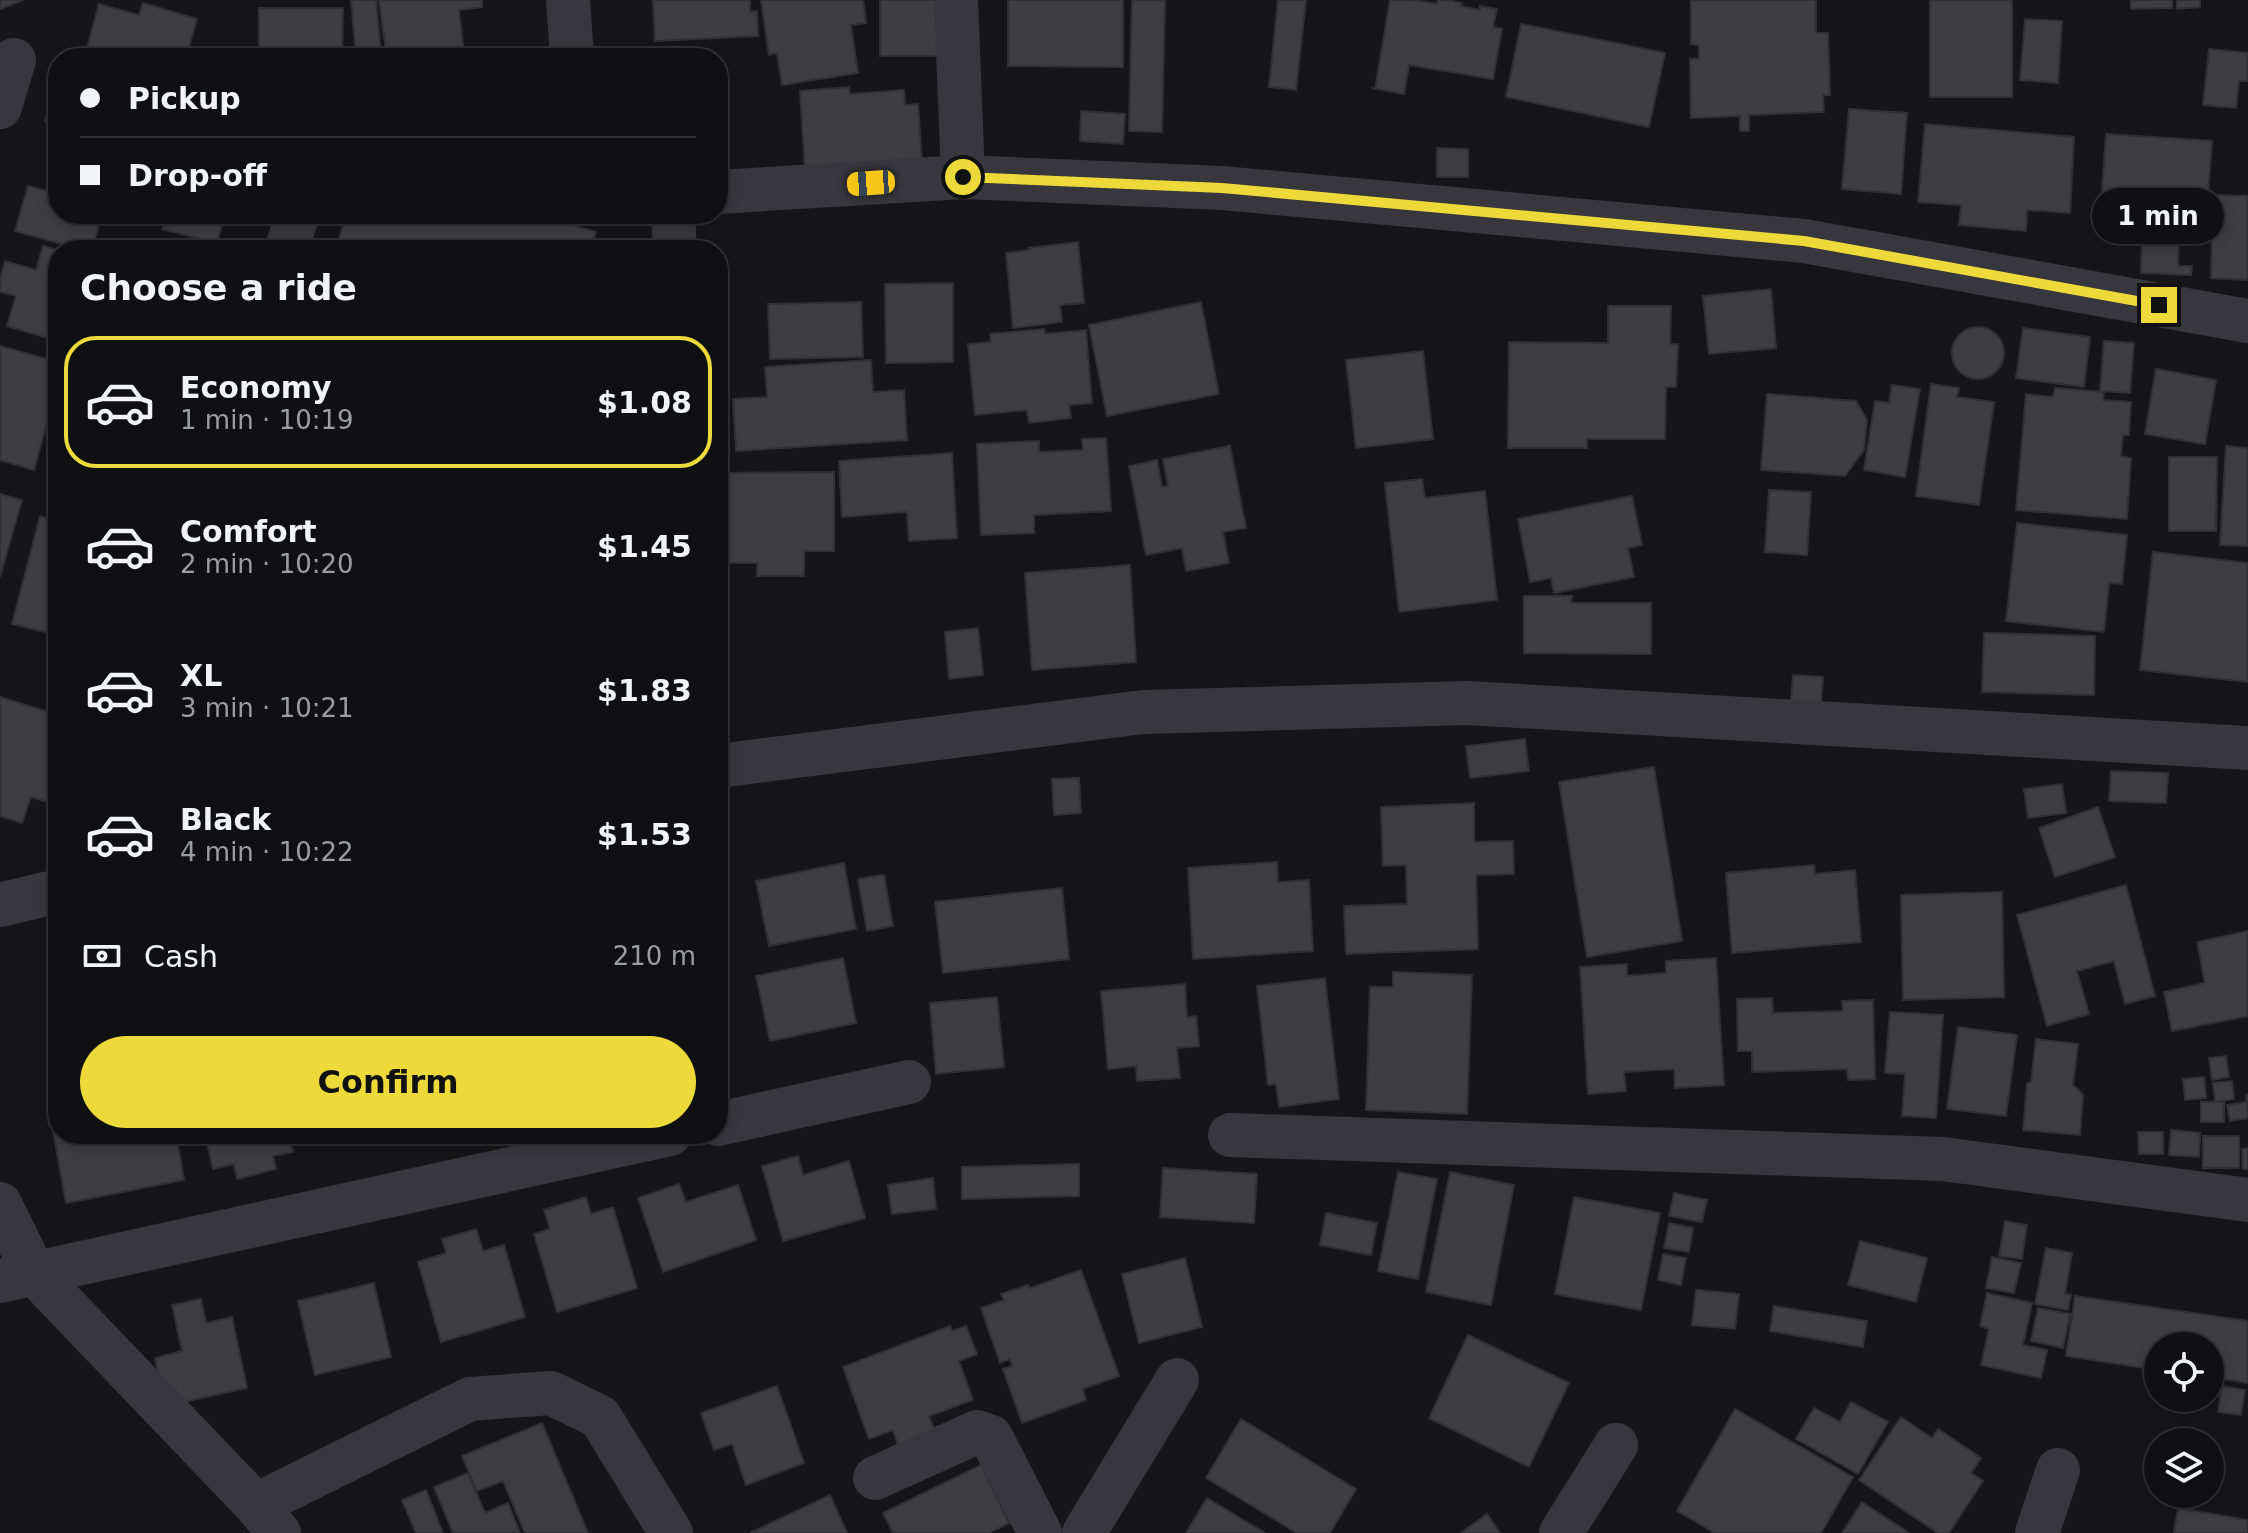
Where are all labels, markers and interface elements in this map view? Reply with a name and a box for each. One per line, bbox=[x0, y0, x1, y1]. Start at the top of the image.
text: Pickup bbox=[128, 81, 241, 116]
text: Drop-off bbox=[128, 158, 267, 193]
route start bbox=[945, 159, 981, 195]
car bbox=[846, 169, 896, 197]
callout: 1 min bbox=[2093, 189, 2225, 245]
text: 1 min bbox=[2117, 201, 2199, 231]
text: Choose a ride bbox=[80, 267, 357, 308]
route end bbox=[2141, 287, 2177, 323]
icon: car bbox=[84, 366, 156, 438]
text: Economy bbox=[180, 370, 332, 405]
text: $1.08 bbox=[597, 385, 692, 420]
text: 1 min · 10:19 bbox=[180, 405, 354, 435]
icon: car bbox=[84, 510, 156, 582]
text: Comfort bbox=[180, 514, 317, 549]
text: $1.45 bbox=[597, 529, 692, 564]
text: 2 min · 10:20 bbox=[180, 549, 354, 579]
icon: car bbox=[84, 654, 156, 726]
text: XL bbox=[180, 658, 222, 693]
text: $1.83 bbox=[597, 673, 692, 708]
text: 3 min · 10:21 bbox=[180, 693, 354, 723]
icon: car bbox=[84, 798, 156, 870]
text: Black bbox=[180, 802, 271, 837]
text: $1.53 bbox=[597, 817, 692, 852]
text: 4 min · 10:22 bbox=[180, 837, 354, 867]
icon: cash bbox=[80, 934, 124, 978]
text: Cash bbox=[144, 939, 218, 974]
text: 210 m bbox=[613, 941, 696, 971]
button: Confirm bbox=[80, 1036, 696, 1128]
map controls bbox=[2144, 1332, 2224, 1508]
button: locate bbox=[2144, 1332, 2224, 1412]
button: layers bbox=[2144, 1428, 2224, 1508]

